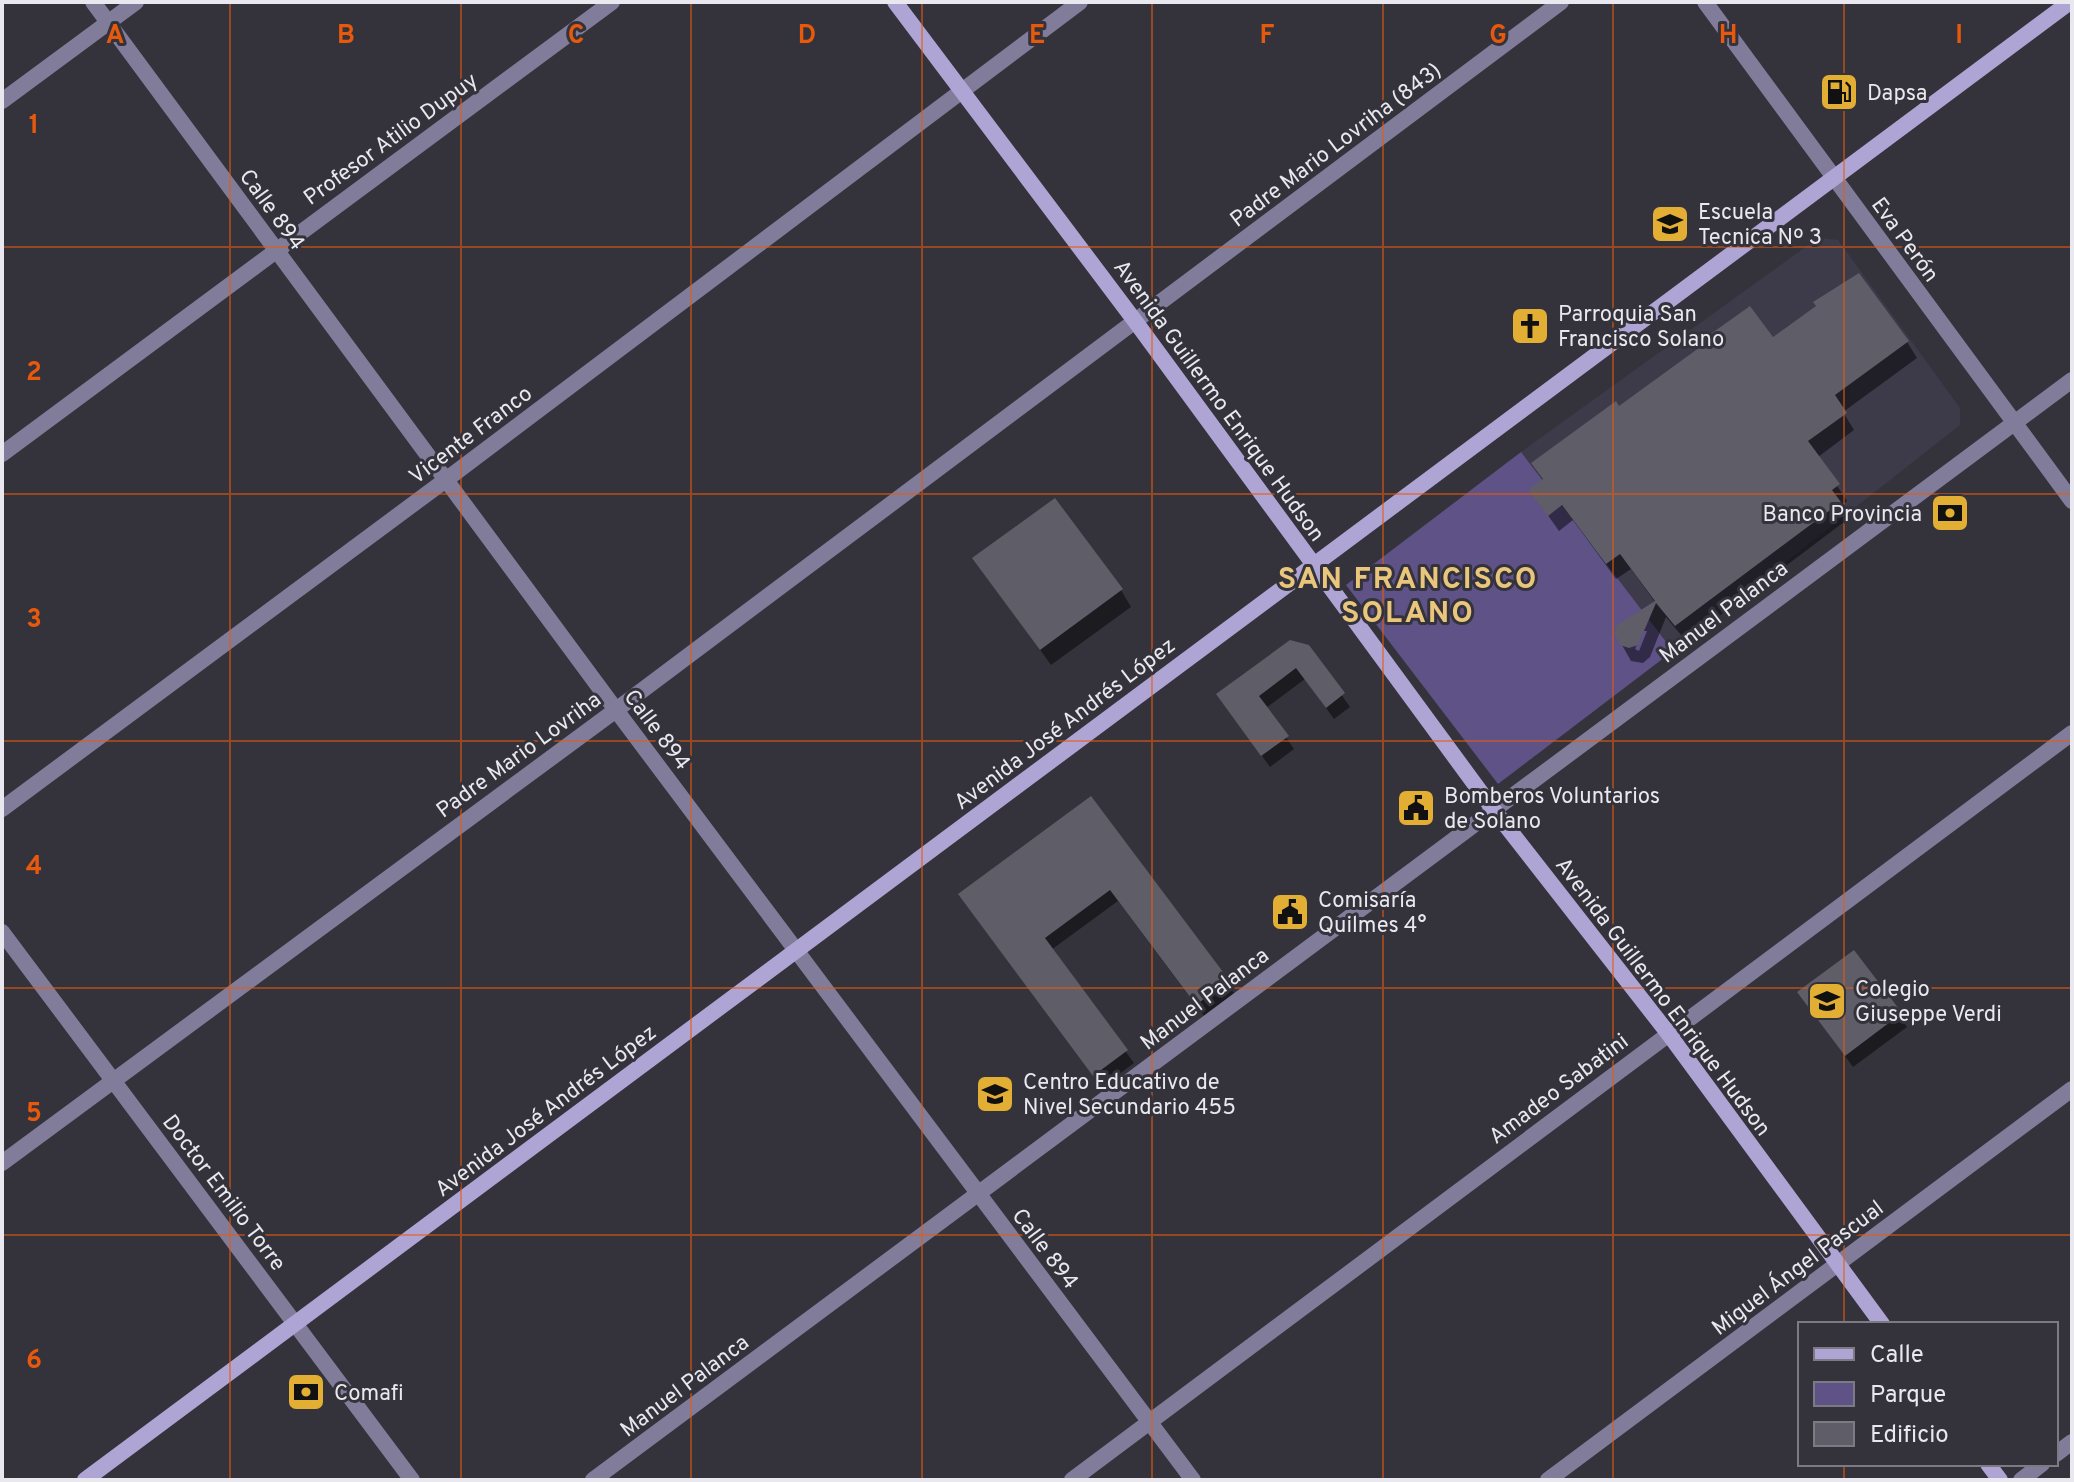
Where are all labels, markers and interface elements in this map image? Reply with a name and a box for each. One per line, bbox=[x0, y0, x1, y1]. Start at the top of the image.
text: A bbox=[106, 20, 124, 53]
text: B bbox=[337, 20, 355, 53]
text: C bbox=[568, 20, 584, 53]
text: D bbox=[798, 20, 816, 53]
text: E bbox=[1029, 20, 1045, 53]
text: F bbox=[1260, 20, 1275, 53]
text: G bbox=[1489, 20, 1507, 53]
text: H bbox=[1719, 20, 1737, 53]
text: I bbox=[1955, 20, 1963, 53]
street label: Padre Mario Lovriha (843) bbox=[1226, 58, 1447, 234]
street label: Profesor Atilio Dupuy bbox=[299, 68, 484, 212]
fuel station icon: Dapsa bbox=[1818, 71, 1860, 113]
place label: Dapsa bbox=[1867, 81, 1927, 108]
text: 1 bbox=[29, 110, 39, 143]
street label: Calle 894 bbox=[232, 164, 310, 256]
street label: Eva Perón bbox=[1864, 193, 1944, 288]
place label: Escuela Tecnica Nº 3 bbox=[1698, 200, 1822, 252]
school or university icon: Escuela Tecnica Nº 3 bbox=[1649, 203, 1691, 245]
street label: Avenida Guillermo Enrique Hudson bbox=[1107, 255, 1329, 548]
place label: Parroquia San Francisco Solano bbox=[1558, 302, 1724, 354]
church icon: Parroquia San Francisco Solano bbox=[1509, 305, 1551, 347]
text: 2 bbox=[26, 357, 42, 390]
street label: Vicente Franco bbox=[405, 381, 538, 491]
bank icon: Banco Provincia bbox=[1929, 492, 1971, 534]
place label: Banco Provincia bbox=[1762, 502, 1922, 529]
street label: Manuel Palanca bbox=[1655, 556, 1794, 670]
district label: SAN FRANCISCO SOLANO bbox=[1278, 562, 1538, 633]
text: 3 bbox=[26, 604, 42, 637]
street label: Avenida José Andrés López bbox=[950, 633, 1181, 817]
street label: Calle 894 bbox=[617, 685, 695, 776]
street label: Padre Mario Lovriha bbox=[432, 687, 607, 825]
place label: Bomberos Voluntarios de Solano bbox=[1444, 784, 1660, 836]
public building icon: Bomberos Voluntarios de Solano bbox=[1395, 787, 1437, 829]
text: 4 bbox=[26, 851, 42, 884]
street label: Avenida Guillermo Enrique Hudson bbox=[1548, 853, 1776, 1142]
place label: Comisaría Quilmes 4° bbox=[1318, 888, 1427, 940]
public building icon: Comisaría Quilmes 4° bbox=[1269, 891, 1311, 933]
street label: Manuel Palanca bbox=[1136, 943, 1275, 1057]
place label: Colegio Giuseppe Verdi bbox=[1855, 977, 2002, 1029]
school or university icon: Colegio Giuseppe Verdi bbox=[1806, 980, 1848, 1022]
street label: Avenida José Andrés López bbox=[431, 1020, 662, 1204]
street label: Amadeo Sabatini bbox=[1484, 1029, 1635, 1151]
place label: Centro Educativo de Nivel Secundario 455 bbox=[1023, 1070, 1236, 1122]
school or university icon: Centro Educativo de Nivel Secundario 455 bbox=[974, 1073, 1016, 1115]
text: 5 bbox=[26, 1098, 42, 1131]
street label: Doctor Emilio Torre bbox=[155, 1110, 291, 1277]
street label: Miguel Ángel Pascual bbox=[1706, 1194, 1890, 1342]
street label: Calle 894 bbox=[1005, 1204, 1083, 1295]
legend bbox=[1798, 1322, 2058, 1466]
street label: Manuel Palanca bbox=[616, 1330, 755, 1444]
text: Calle bbox=[1870, 1341, 1924, 1371]
text: 6 bbox=[26, 1345, 42, 1378]
bank icon: Comafi bbox=[285, 1371, 327, 1413]
place label: Comafi bbox=[334, 1381, 404, 1408]
text: Parque bbox=[1870, 1381, 1946, 1411]
text: Edificio bbox=[1870, 1421, 1949, 1451]

